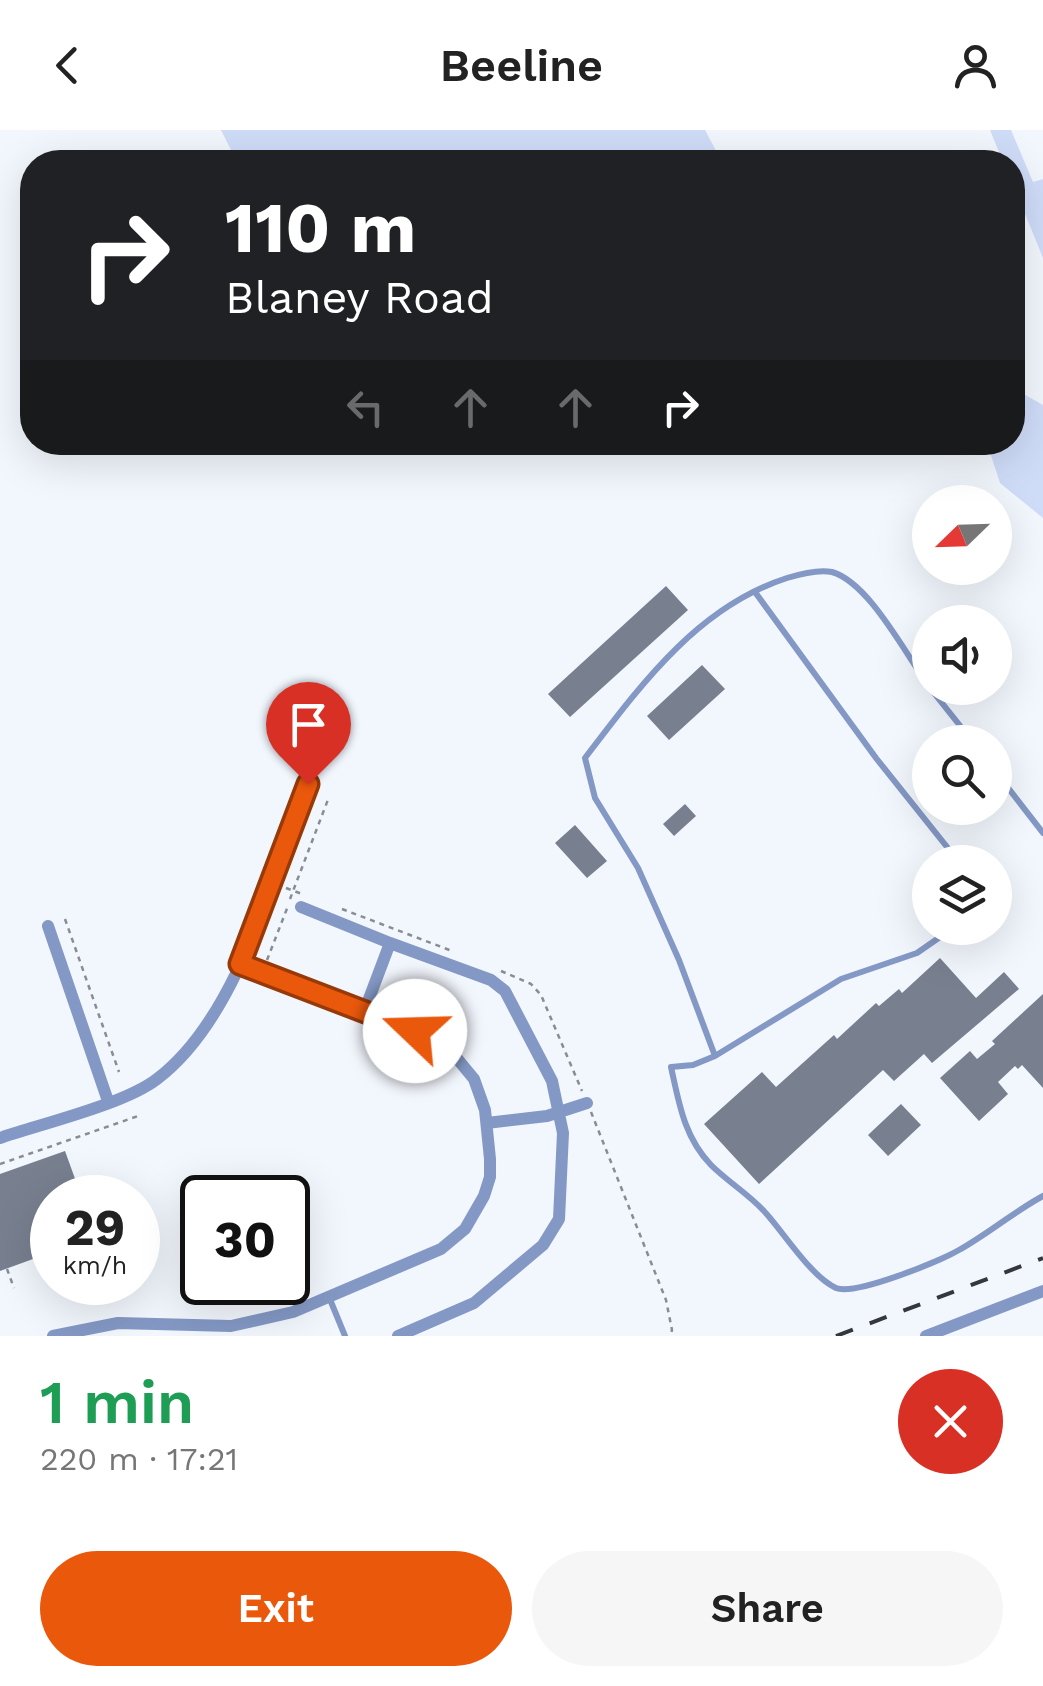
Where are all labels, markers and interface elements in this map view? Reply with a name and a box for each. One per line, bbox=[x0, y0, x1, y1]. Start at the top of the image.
icon: back bbox=[40, 38, 95, 93]
icon: person bbox=[948, 38, 1003, 93]
text: Beeline bbox=[440, 39, 603, 92]
text: 110 m bbox=[225, 187, 416, 269]
icon: right bbox=[60, 190, 190, 320]
text: Blaney Road bbox=[225, 271, 494, 324]
icon: left bbox=[338, 380, 393, 435]
icon: ahead bbox=[443, 380, 498, 435]
icon: ahead bbox=[548, 380, 603, 435]
icon: right bbox=[653, 380, 708, 435]
north arrow bbox=[912, 485, 1012, 585]
map controls bbox=[912, 485, 1012, 945]
button: sound bbox=[912, 605, 1012, 705]
pin bbox=[266, 682, 351, 785]
icon: arrive bbox=[281, 697, 336, 752]
button: search bbox=[912, 725, 1012, 825]
button: layers bbox=[912, 845, 1012, 945]
position arrow bbox=[363, 979, 467, 1083]
speed limit sign: 30 bbox=[180, 1175, 310, 1305]
text: 29 bbox=[65, 1198, 125, 1257]
text: km/h bbox=[63, 1251, 127, 1280]
text: 1 min bbox=[40, 1367, 194, 1438]
button: close bbox=[898, 1369, 1003, 1474]
text: 220 m · 17:21 bbox=[40, 1440, 238, 1478]
button: Exit bbox=[40, 1551, 512, 1666]
button: Share bbox=[532, 1551, 1003, 1666]

